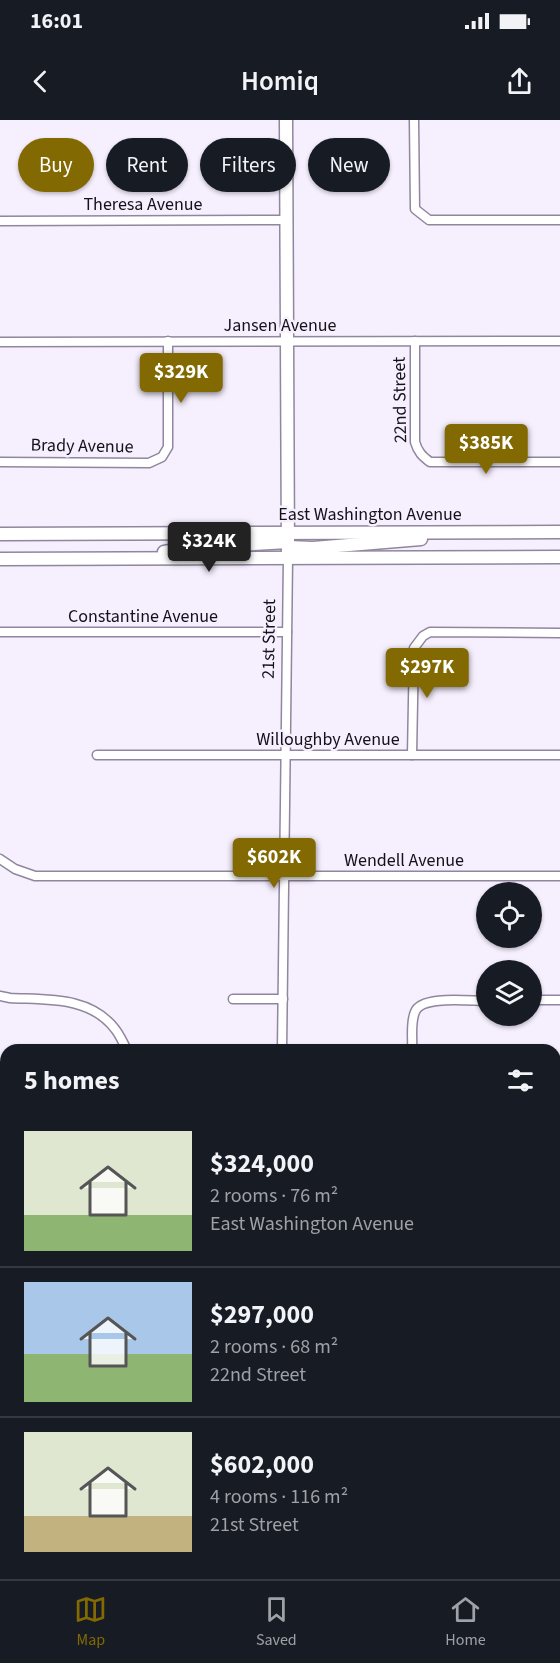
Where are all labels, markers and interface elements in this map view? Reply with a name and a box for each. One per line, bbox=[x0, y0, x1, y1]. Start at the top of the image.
text: 16:01 bbox=[30, 5, 83, 37]
text: Homiq bbox=[241, 62, 319, 101]
icon: back bbox=[24, 65, 57, 98]
icon: share bbox=[503, 65, 536, 98]
chip: Buy bbox=[18, 138, 94, 192]
chip: Rent bbox=[106, 138, 188, 192]
chip: Filters bbox=[200, 138, 296, 192]
chip: New bbox=[308, 138, 390, 192]
street label: Theresa Avenue bbox=[83, 192, 203, 217]
street label: Jansen Avenue bbox=[224, 313, 337, 338]
pin: $329K bbox=[139, 353, 223, 404]
street label: 22nd Street bbox=[387, 357, 413, 443]
text: $329K bbox=[154, 358, 208, 386]
pin: $385K bbox=[444, 424, 528, 475]
text: $385K bbox=[459, 429, 513, 457]
street label: Brady Avenue bbox=[30, 433, 134, 459]
street label: East Washington Avenue bbox=[278, 502, 462, 527]
pin: $324K bbox=[167, 522, 251, 573]
text: $324K bbox=[182, 527, 236, 555]
street label: 21st Street bbox=[256, 599, 282, 679]
street label: Constantine Avenue bbox=[68, 604, 218, 629]
pin: $297K bbox=[385, 648, 469, 699]
text: $297K bbox=[400, 653, 454, 681]
street label: Willoughby Avenue bbox=[256, 727, 400, 752]
pin: $602K bbox=[232, 838, 316, 889]
text: $602K bbox=[247, 843, 301, 871]
street label: Wendell Avenue bbox=[344, 848, 464, 873]
map controls bbox=[476, 882, 542, 1026]
button: locate bbox=[476, 882, 542, 948]
button: layers bbox=[476, 960, 542, 1026]
text: 5 homes bbox=[24, 1062, 119, 1099]
icon: filters bbox=[504, 1064, 537, 1097]
text: $324,000 bbox=[210, 1145, 314, 1182]
icon: home bbox=[72, 1155, 144, 1227]
text: 2 rooms · 76 m² bbox=[210, 1182, 338, 1210]
text: East Washington Avenue bbox=[210, 1210, 414, 1238]
text: $297,000 bbox=[210, 1296, 314, 1333]
icon: home bbox=[72, 1306, 144, 1378]
text: 2 rooms · 68 m² bbox=[210, 1333, 338, 1361]
text: 22nd Street bbox=[210, 1361, 306, 1389]
text: $602,000 bbox=[210, 1446, 314, 1483]
icon: home bbox=[72, 1456, 144, 1528]
text: 4 rooms · 116 m² bbox=[210, 1483, 348, 1511]
text: 21st Street bbox=[210, 1511, 299, 1539]
tab: Map bbox=[74, 1593, 107, 1651]
tab: Saved bbox=[256, 1593, 297, 1651]
tab: Home bbox=[445, 1593, 486, 1651]

